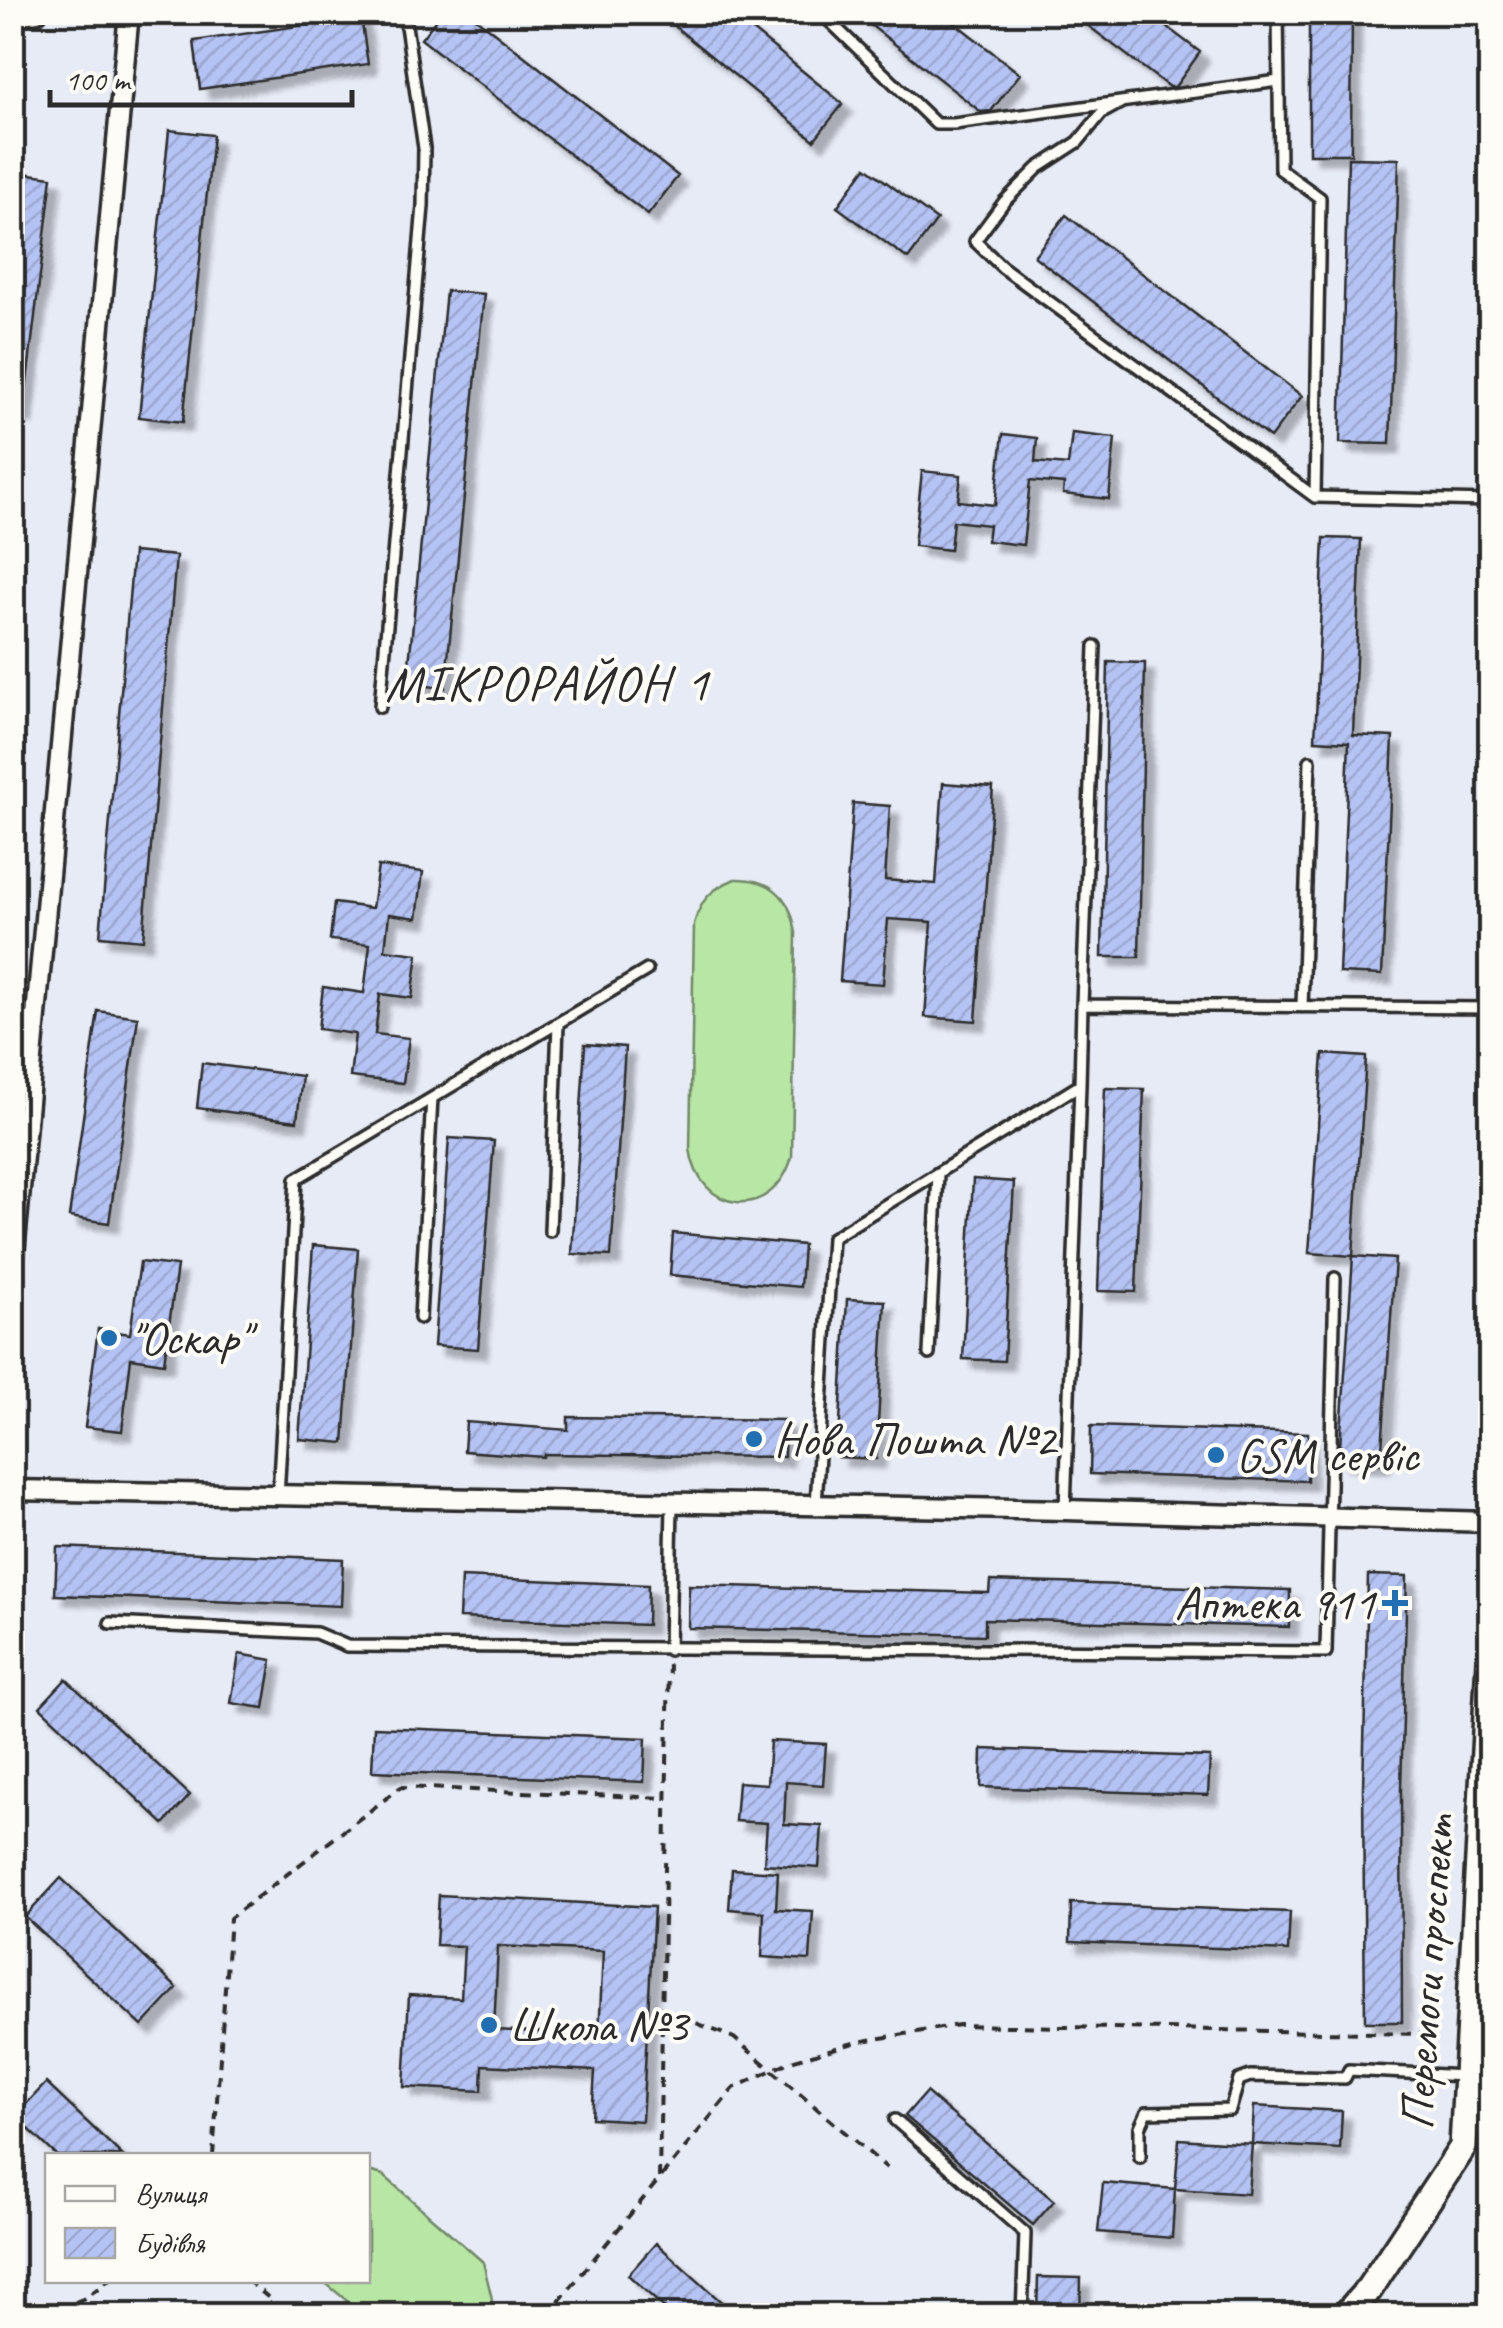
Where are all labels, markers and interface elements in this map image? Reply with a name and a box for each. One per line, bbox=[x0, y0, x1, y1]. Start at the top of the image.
scale bar bbox=[50, 45, 352, 107]
text: 100 m bbox=[65, 61, 132, 99]
district label: МІКРОРАЙОН 1 bbox=[385, 652, 711, 715]
place label: "Оскар" bbox=[129, 1308, 259, 1368]
marker: "Оскар" bbox=[98, 1327, 120, 1349]
place label: Нова Пошта №2 bbox=[774, 1409, 1059, 1469]
place label: GSM сервіс bbox=[1236, 1425, 1421, 1485]
marker: Нова Пошта №2 bbox=[743, 1428, 765, 1450]
marker: GSM сервіс bbox=[1205, 1444, 1227, 1466]
place label: Аптека 911 bbox=[1175, 1573, 1377, 1633]
marker: Аптека 911 bbox=[1384, 1592, 1406, 1614]
street label: Перемоги проспект bbox=[1386, 1811, 1468, 2132]
place label: Школа №3 bbox=[509, 1995, 691, 2055]
marker: Школа №3 bbox=[478, 2014, 500, 2036]
legend bbox=[45, 2153, 370, 2283]
text: Вулиця bbox=[135, 2174, 209, 2212]
text: Будівля bbox=[135, 2224, 206, 2262]

